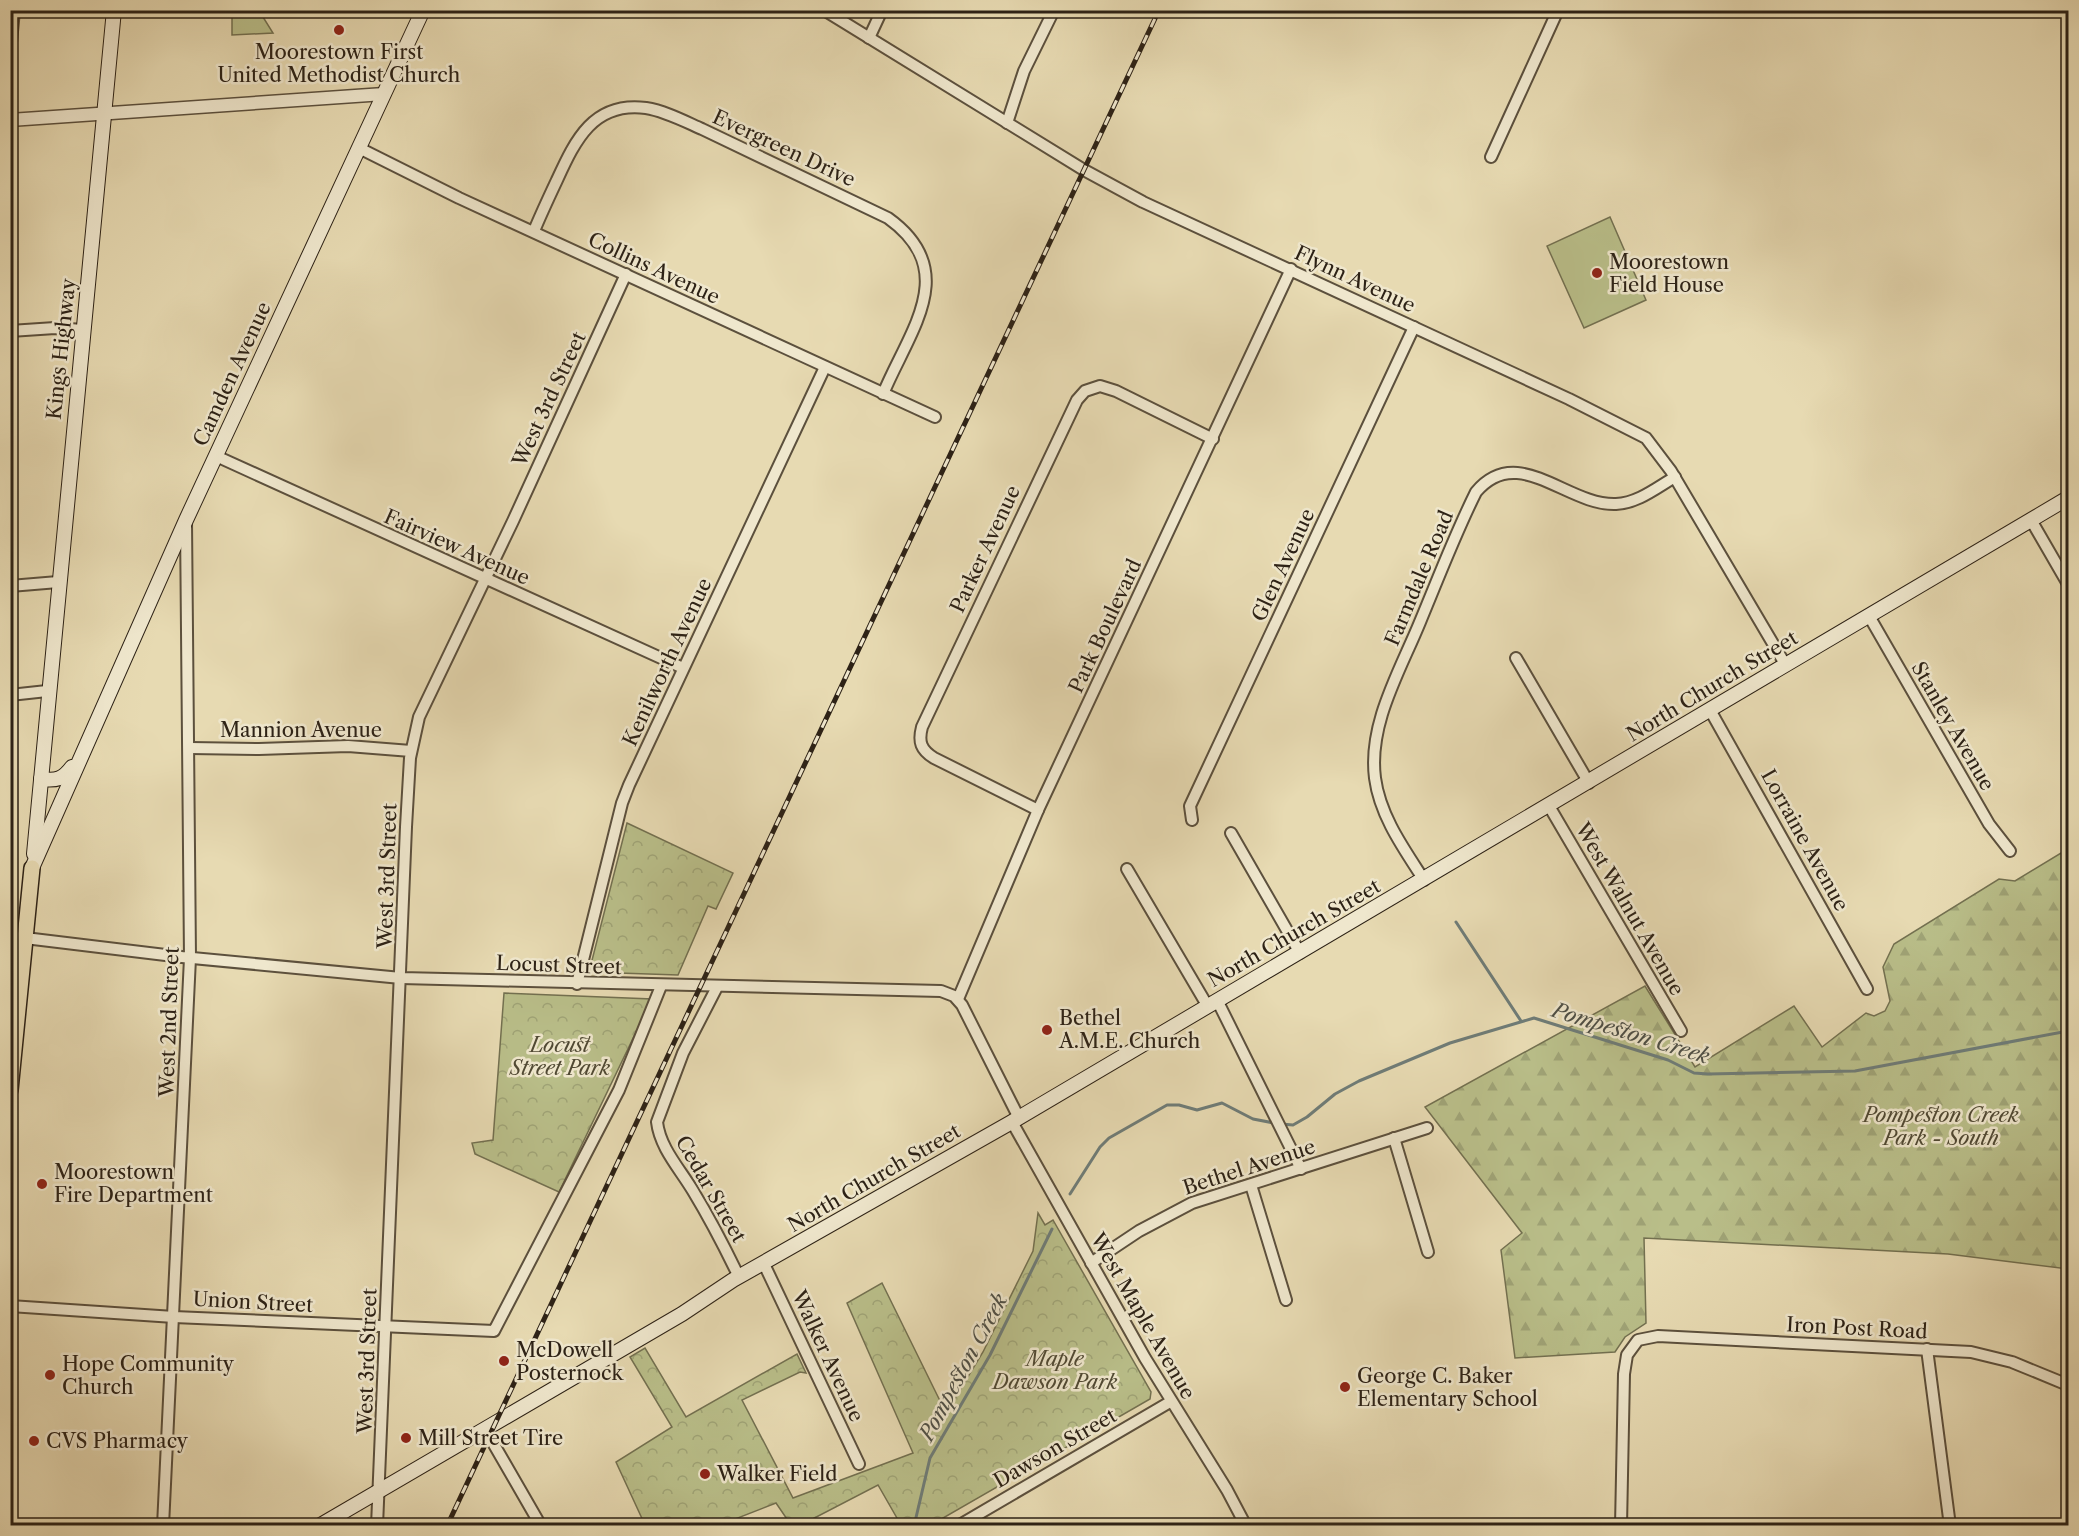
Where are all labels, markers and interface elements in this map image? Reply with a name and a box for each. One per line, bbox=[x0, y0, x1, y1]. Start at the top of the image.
marker: Moorestown First United Methodist Church bbox=[332, 23, 346, 37]
place label: Moorestown First United Methodist Church bbox=[218, 40, 461, 87]
street label: Evergreen Drive bbox=[709, 104, 859, 192]
street label: Collins Avenue bbox=[584, 227, 724, 309]
street label: Flynn Avenue bbox=[1291, 241, 1419, 317]
place label: Moorestown Field House bbox=[1609, 250, 1730, 297]
marker: Moorestown Field House bbox=[1590, 266, 1604, 280]
street label: Kings Highway bbox=[42, 276, 80, 421]
street label: Camden Avenue bbox=[188, 298, 276, 450]
street label: West 3rd Street bbox=[507, 328, 591, 471]
street label: Parker Avenue bbox=[945, 482, 1025, 616]
street label: Fairview Avenue bbox=[381, 504, 533, 590]
street label: Glen Avenue bbox=[1246, 505, 1320, 625]
street label: Farmdale Road bbox=[1380, 507, 1458, 649]
street label: Park Boulevard bbox=[1064, 555, 1146, 697]
street label: Kenilworth Avenue bbox=[618, 574, 716, 750]
street label: North Church Street bbox=[1622, 625, 1802, 747]
street label: Stanley Avenue bbox=[1906, 657, 2000, 795]
street label: Mannion Avenue bbox=[220, 718, 382, 742]
street label: Lorraine Avenue bbox=[1756, 765, 1854, 915]
street label: West 3rd Street bbox=[372, 803, 402, 950]
street label: West Walnut Avenue bbox=[1570, 817, 1689, 1000]
street label: North Church Street bbox=[1204, 874, 1384, 992]
street label: West 2nd Street bbox=[154, 946, 184, 1099]
street label: Locust Street bbox=[496, 951, 622, 979]
water label: Pompeston Creek bbox=[1547, 997, 1713, 1069]
place label: Bethel A.M.E. Church bbox=[1058, 1006, 1201, 1053]
marker: Bethel A.M.E. Church bbox=[1040, 1023, 1054, 1037]
park label: Locust Street Park bbox=[509, 1033, 611, 1080]
park label: Pompeston Creek Park - South bbox=[1861, 1103, 2019, 1150]
street label: North Church Street bbox=[784, 1119, 964, 1237]
street label: Cedar Street bbox=[671, 1131, 751, 1247]
street label: Bethel Avenue bbox=[1180, 1134, 1318, 1200]
place label: Moorestown Fire Department bbox=[54, 1160, 213, 1207]
marker: Moorestown Fire Department bbox=[35, 1177, 49, 1191]
street label: West Maple Avenue bbox=[1085, 1228, 1200, 1403]
street label: Walker Avenue bbox=[787, 1286, 869, 1426]
street label: Union Street bbox=[192, 1287, 314, 1317]
street label: West 3rd Street bbox=[352, 1288, 382, 1435]
water label: Pompeston Creek bbox=[913, 1289, 1012, 1447]
street label: Iron Post Road bbox=[1786, 1312, 1928, 1344]
place label: McDowell Posternock bbox=[516, 1338, 625, 1385]
park label: Maple Dawson Park bbox=[991, 1347, 1118, 1394]
place label: Hope Community Church bbox=[62, 1352, 235, 1399]
marker: McDowell Posternock bbox=[497, 1354, 511, 1368]
place label: George C. Baker Elementary School bbox=[1357, 1364, 1538, 1411]
marker: Hope Community Church bbox=[43, 1368, 57, 1382]
marker: George C. Baker Elementary School bbox=[1338, 1380, 1352, 1394]
street label: Dawson Street bbox=[989, 1403, 1121, 1493]
place label: Mill Street Tire bbox=[418, 1426, 563, 1450]
place label: CVS Pharmacy bbox=[46, 1429, 189, 1453]
marker: Mill Street Tire bbox=[399, 1431, 413, 1445]
marker: CVS Pharmacy bbox=[27, 1434, 41, 1448]
place label: Walker Field bbox=[716, 1462, 837, 1486]
marker: Walker Field bbox=[698, 1467, 712, 1481]

